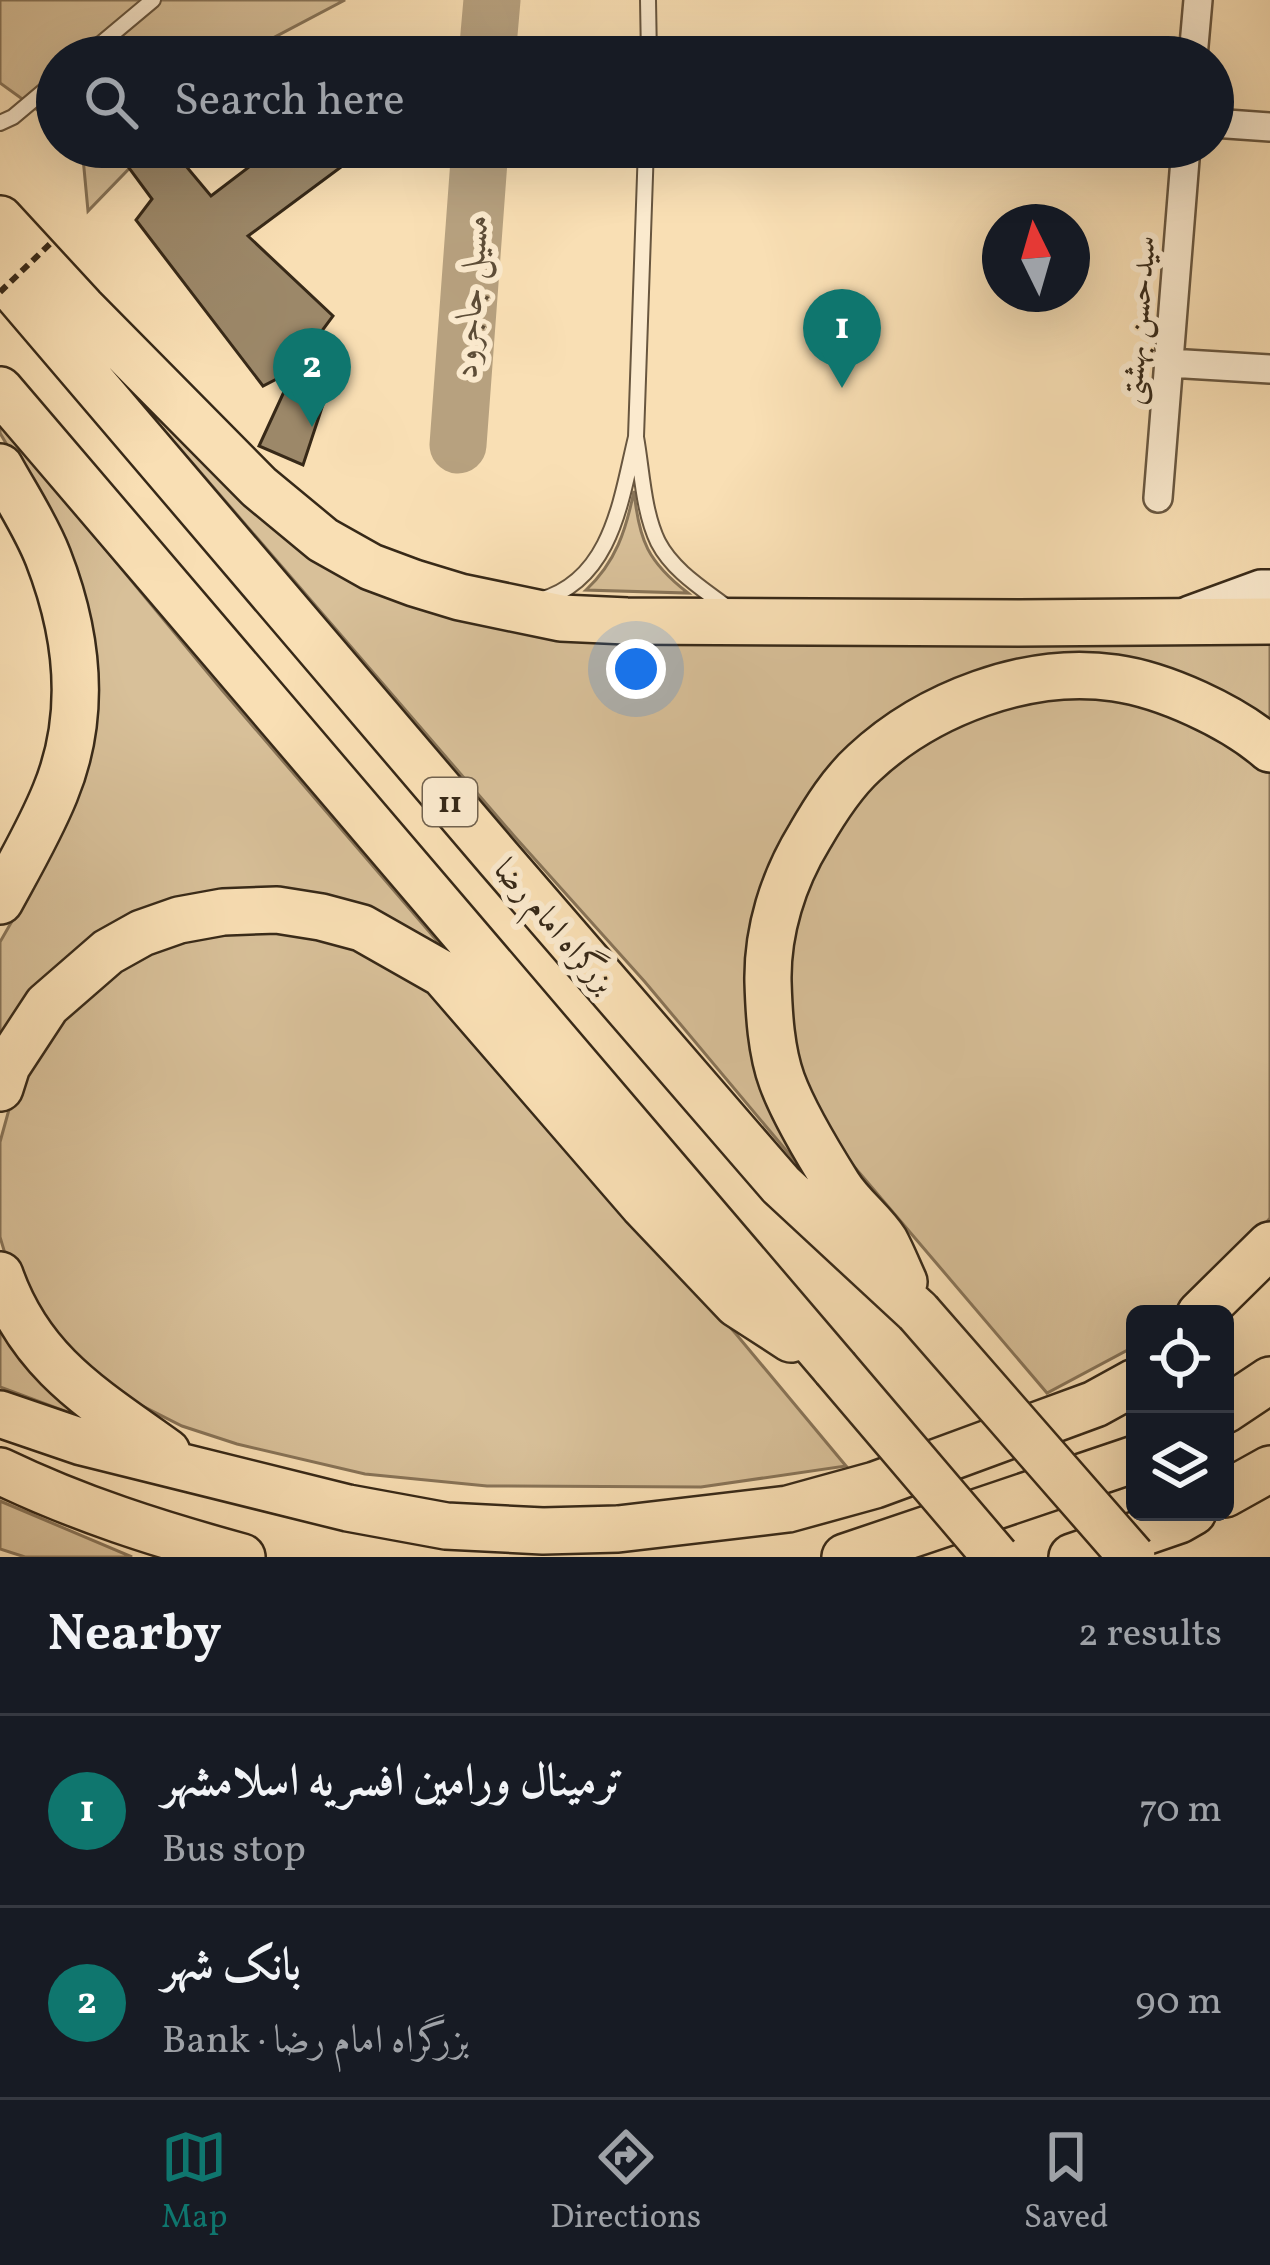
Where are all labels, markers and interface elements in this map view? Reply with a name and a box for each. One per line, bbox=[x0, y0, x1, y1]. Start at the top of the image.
search box bbox=[36, 36, 1234, 168]
icon: search bbox=[78, 69, 144, 135]
text: Search here bbox=[174, 71, 405, 134]
north arrow bbox=[982, 204, 1090, 312]
water label: مسیل جاجرود bbox=[442, 212, 504, 380]
street label: سیدحسن بهشتی bbox=[1110, 234, 1170, 407]
pin: 1 bbox=[803, 289, 881, 388]
pin: 2 bbox=[273, 328, 351, 427]
your location bbox=[606, 639, 666, 699]
road number: 11 bbox=[423, 778, 477, 826]
street label: بزرگراه امام رضا bbox=[479, 849, 626, 1007]
map controls bbox=[1126, 1305, 1234, 1521]
button: locate bbox=[1126, 1305, 1234, 1413]
button: layers bbox=[1126, 1413, 1234, 1521]
text: Nearby bbox=[48, 1600, 222, 1671]
text: 2 results bbox=[1078, 1608, 1222, 1662]
text: ترمینال ورامین افسریه اسلامشهر bbox=[162, 1752, 624, 1815]
text: 1 bbox=[79, 1784, 95, 1838]
text: 70 m bbox=[1139, 1784, 1222, 1838]
text: Bus stop bbox=[162, 1824, 306, 1878]
text: بانک شهر bbox=[162, 1936, 301, 1999]
text: 2 bbox=[77, 1976, 97, 2030]
text: 90 m bbox=[1135, 1976, 1222, 2030]
text: Bank · بزرگراه امام رضا bbox=[162, 2015, 469, 2069]
tab: Map bbox=[161, 2124, 227, 2242]
tab: Directions bbox=[550, 2124, 701, 2242]
tab: Saved bbox=[1024, 2124, 1109, 2242]

